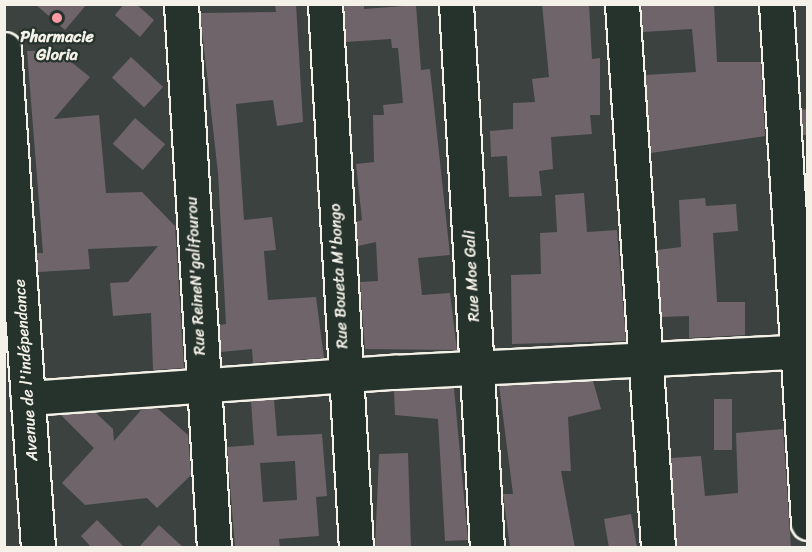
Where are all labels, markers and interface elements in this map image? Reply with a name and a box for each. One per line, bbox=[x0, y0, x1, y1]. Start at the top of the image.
marker: Pharmacie Gloria bbox=[50, 11, 64, 25]
place label: Pharmacie Gloria bbox=[20, 27, 94, 65]
street label: Rue ReineN'galifourou bbox=[182, 196, 210, 356]
street label: Rue Boueta M'bongo bbox=[326, 203, 352, 349]
street label: Rue Moe Gali bbox=[460, 230, 484, 322]
street label: Avenue de l'indépendance bbox=[10, 278, 42, 462]

